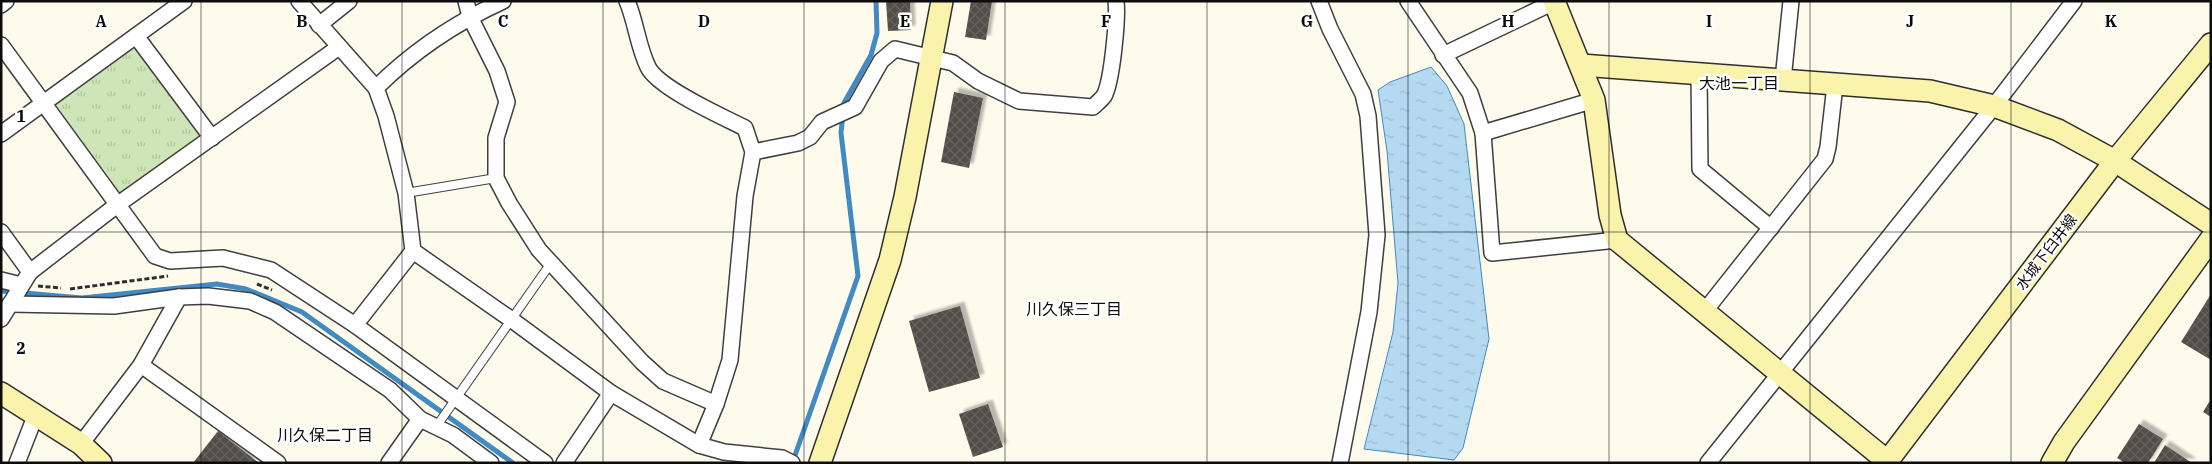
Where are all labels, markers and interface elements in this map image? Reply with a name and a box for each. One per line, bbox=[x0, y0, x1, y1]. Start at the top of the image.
text: A bbox=[95, 11, 107, 31]
text: B bbox=[296, 11, 308, 31]
text: C bbox=[498, 11, 508, 31]
text: D bbox=[698, 11, 710, 31]
text: E bbox=[900, 11, 910, 31]
text: F bbox=[1101, 11, 1111, 31]
text: G bbox=[1301, 11, 1313, 31]
text: H bbox=[1502, 11, 1515, 31]
text: I bbox=[1706, 11, 1712, 31]
text: J bbox=[1906, 11, 1914, 31]
text: K bbox=[2105, 11, 2118, 31]
district label: 大池一丁目 bbox=[1699, 73, 1779, 93]
text: 1 bbox=[16, 106, 26, 126]
street label: 水城下臼井線 bbox=[2011, 210, 2081, 294]
district label: 川久保三丁目 bbox=[1026, 299, 1122, 319]
text: 2 bbox=[16, 338, 26, 358]
district label: 川久保二丁目 bbox=[277, 425, 373, 445]

